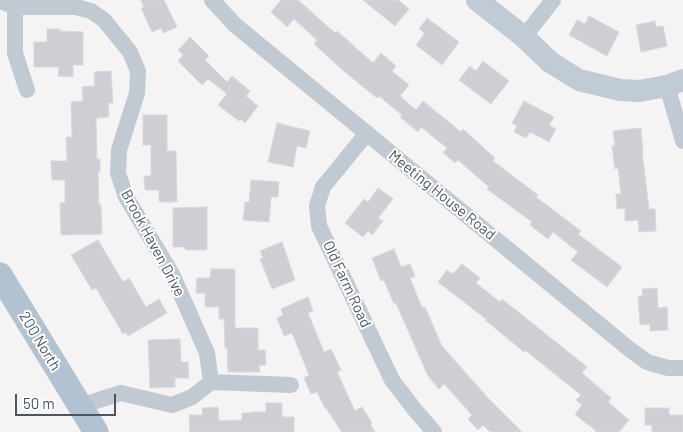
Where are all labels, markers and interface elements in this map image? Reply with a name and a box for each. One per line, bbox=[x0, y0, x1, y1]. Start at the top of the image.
street label: Meeting House Road bbox=[385, 146, 499, 244]
street label: Brook Haven Drive bbox=[117, 186, 189, 300]
street label: Old Farm Road bbox=[319, 238, 375, 330]
street label: 200 North bbox=[15, 308, 65, 374]
scale bar bbox=[18, 384, 119, 416]
text: 50 m bbox=[23, 394, 55, 412]

